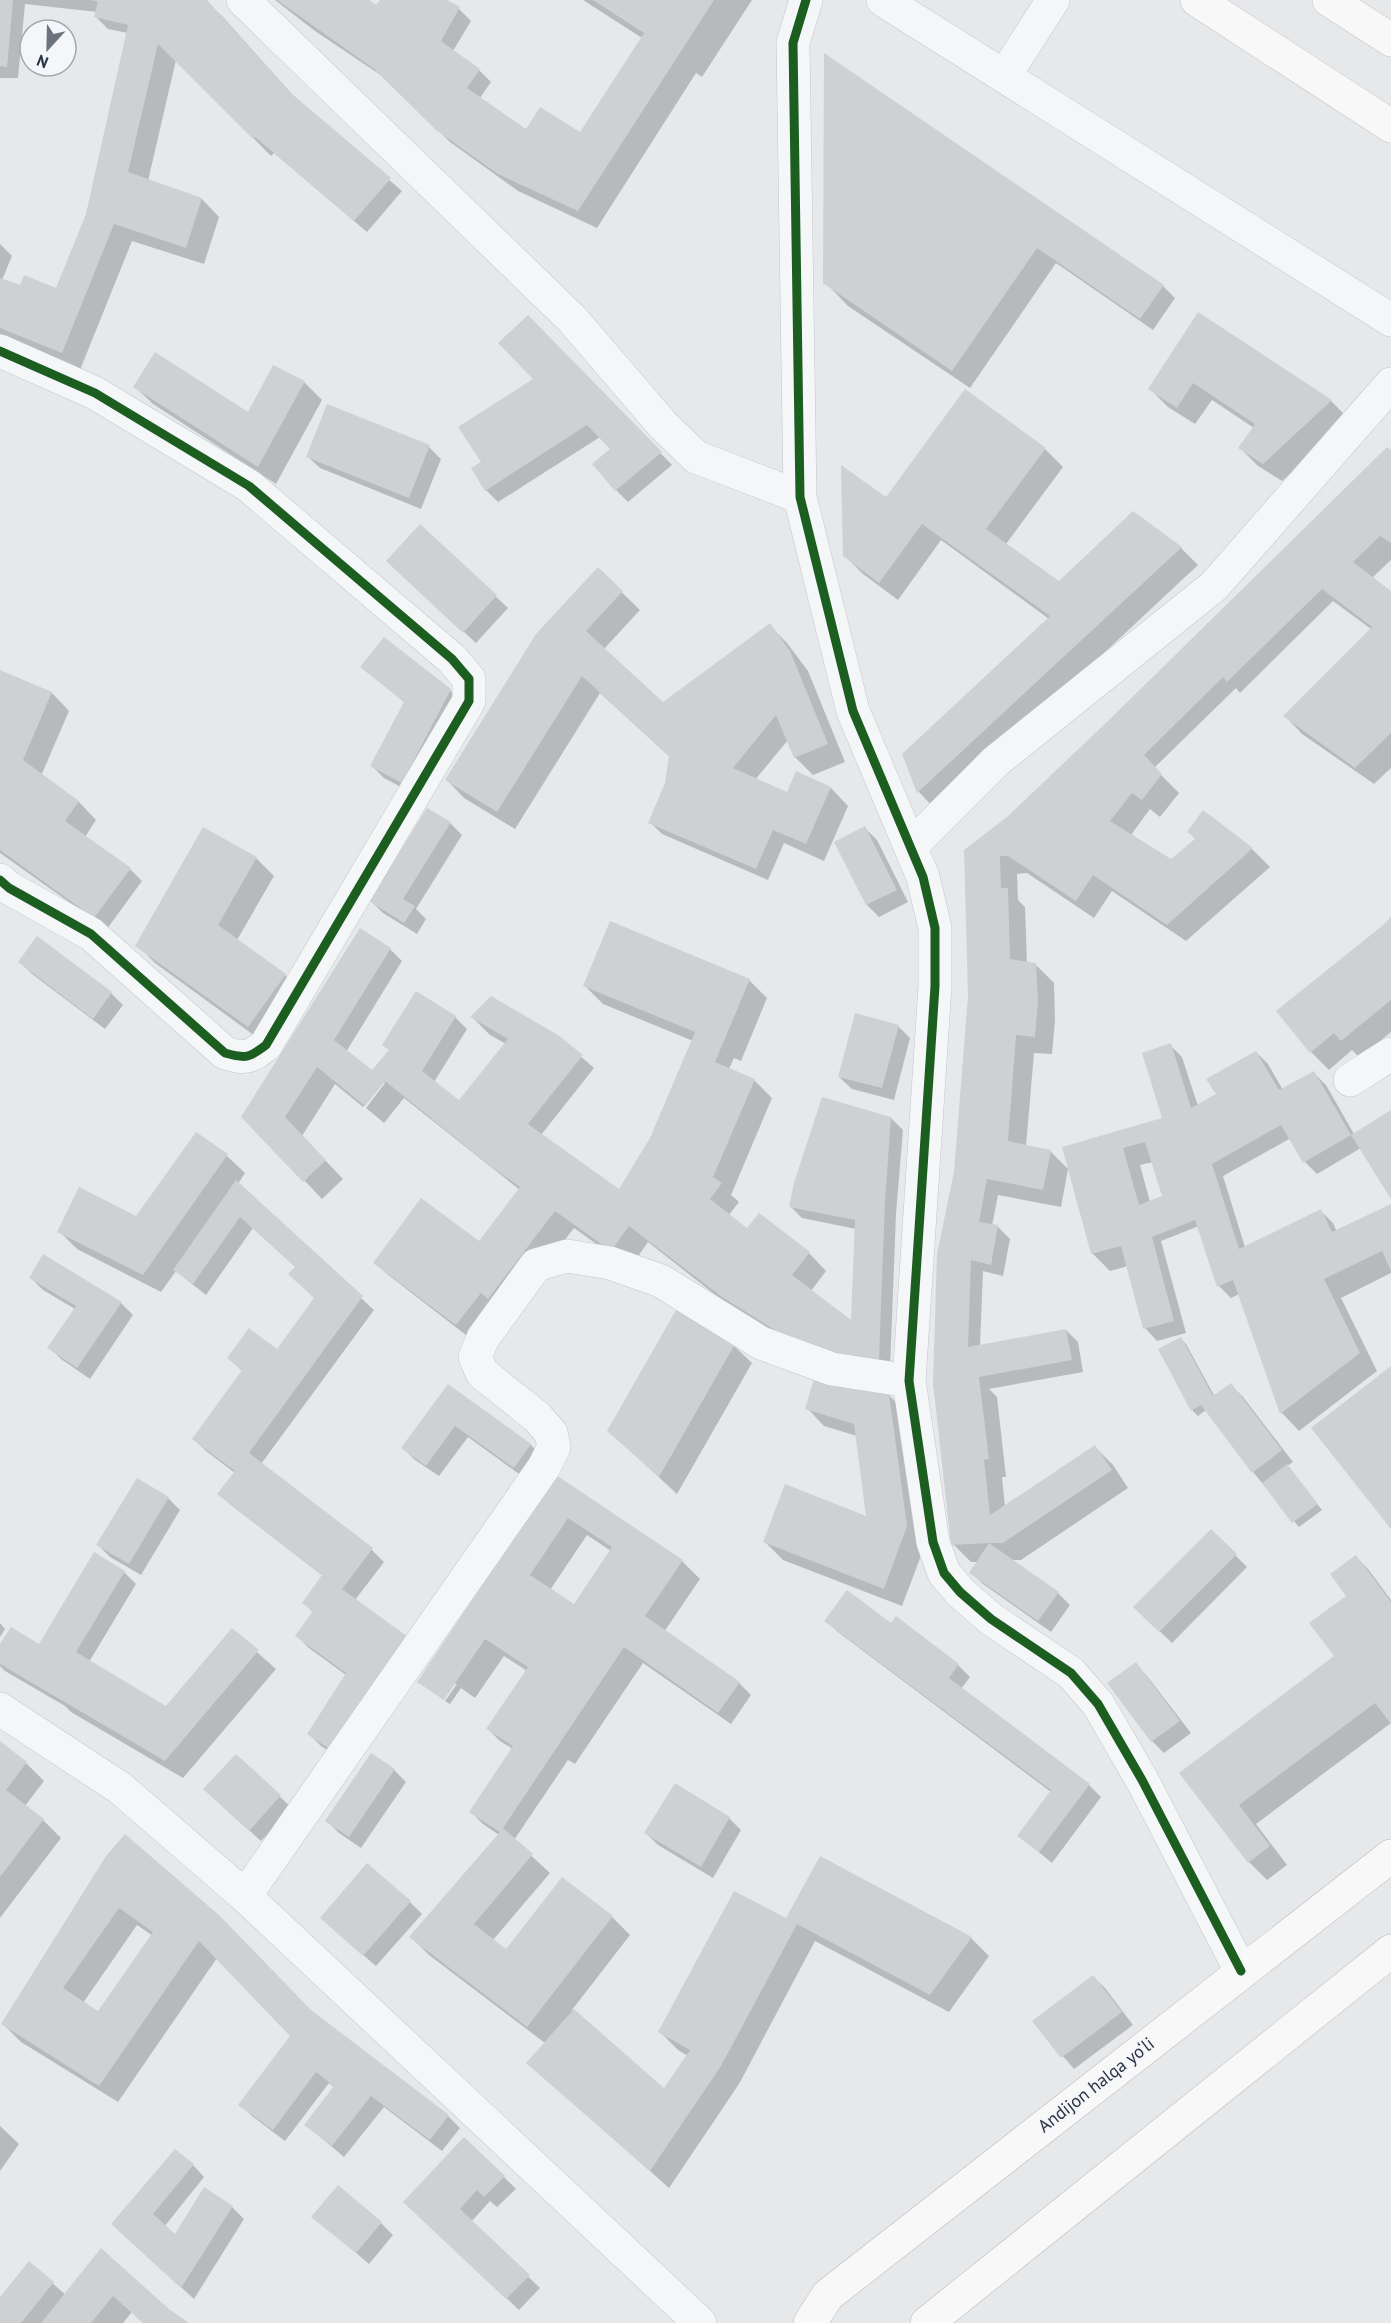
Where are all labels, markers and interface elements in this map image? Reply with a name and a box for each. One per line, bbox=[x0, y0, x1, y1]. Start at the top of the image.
north arrow bbox=[18, 18, 78, 78]
text: N bbox=[34, 51, 51, 73]
street label: Andijon halqa yo‘li bbox=[1033, 2032, 1159, 2137]

